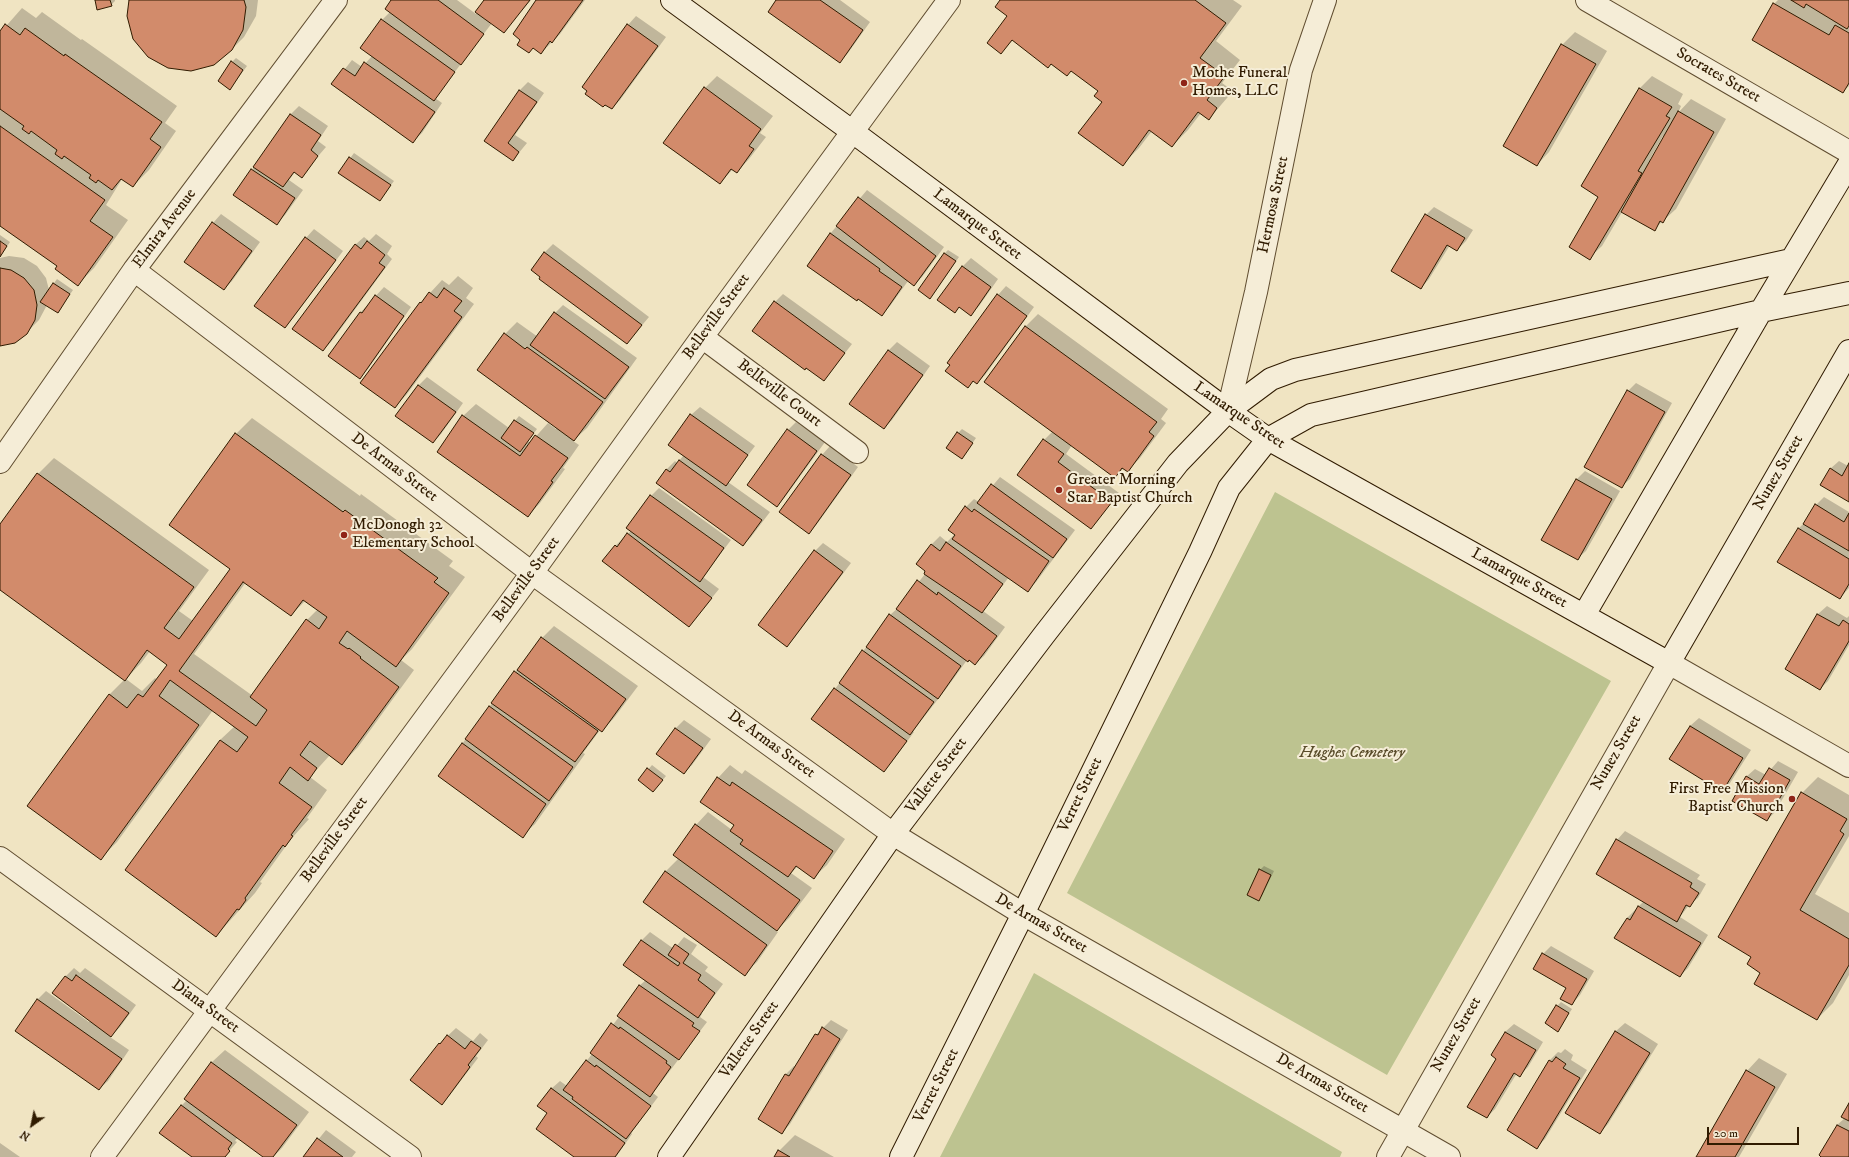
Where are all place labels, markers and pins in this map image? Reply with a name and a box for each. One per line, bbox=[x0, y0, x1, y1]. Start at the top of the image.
place label: Mothe Funeral Homes, LLC bbox=[1192, 64, 1287, 102]
marker: Mothe Funeral Homes, LLC bbox=[1179, 78, 1189, 88]
place label: Greater Morning Star Baptist Church bbox=[1067, 471, 1193, 509]
marker: Greater Morning Star Baptist Church bbox=[1054, 485, 1064, 495]
place label: McDonogh 32 Elementary School bbox=[352, 516, 474, 554]
marker: McDonogh 32 Elementary School bbox=[339, 530, 349, 540]
place label: First Free Mission Baptist Church bbox=[1669, 780, 1784, 818]
marker: First Free Mission Baptist Church bbox=[1787, 794, 1797, 804]

